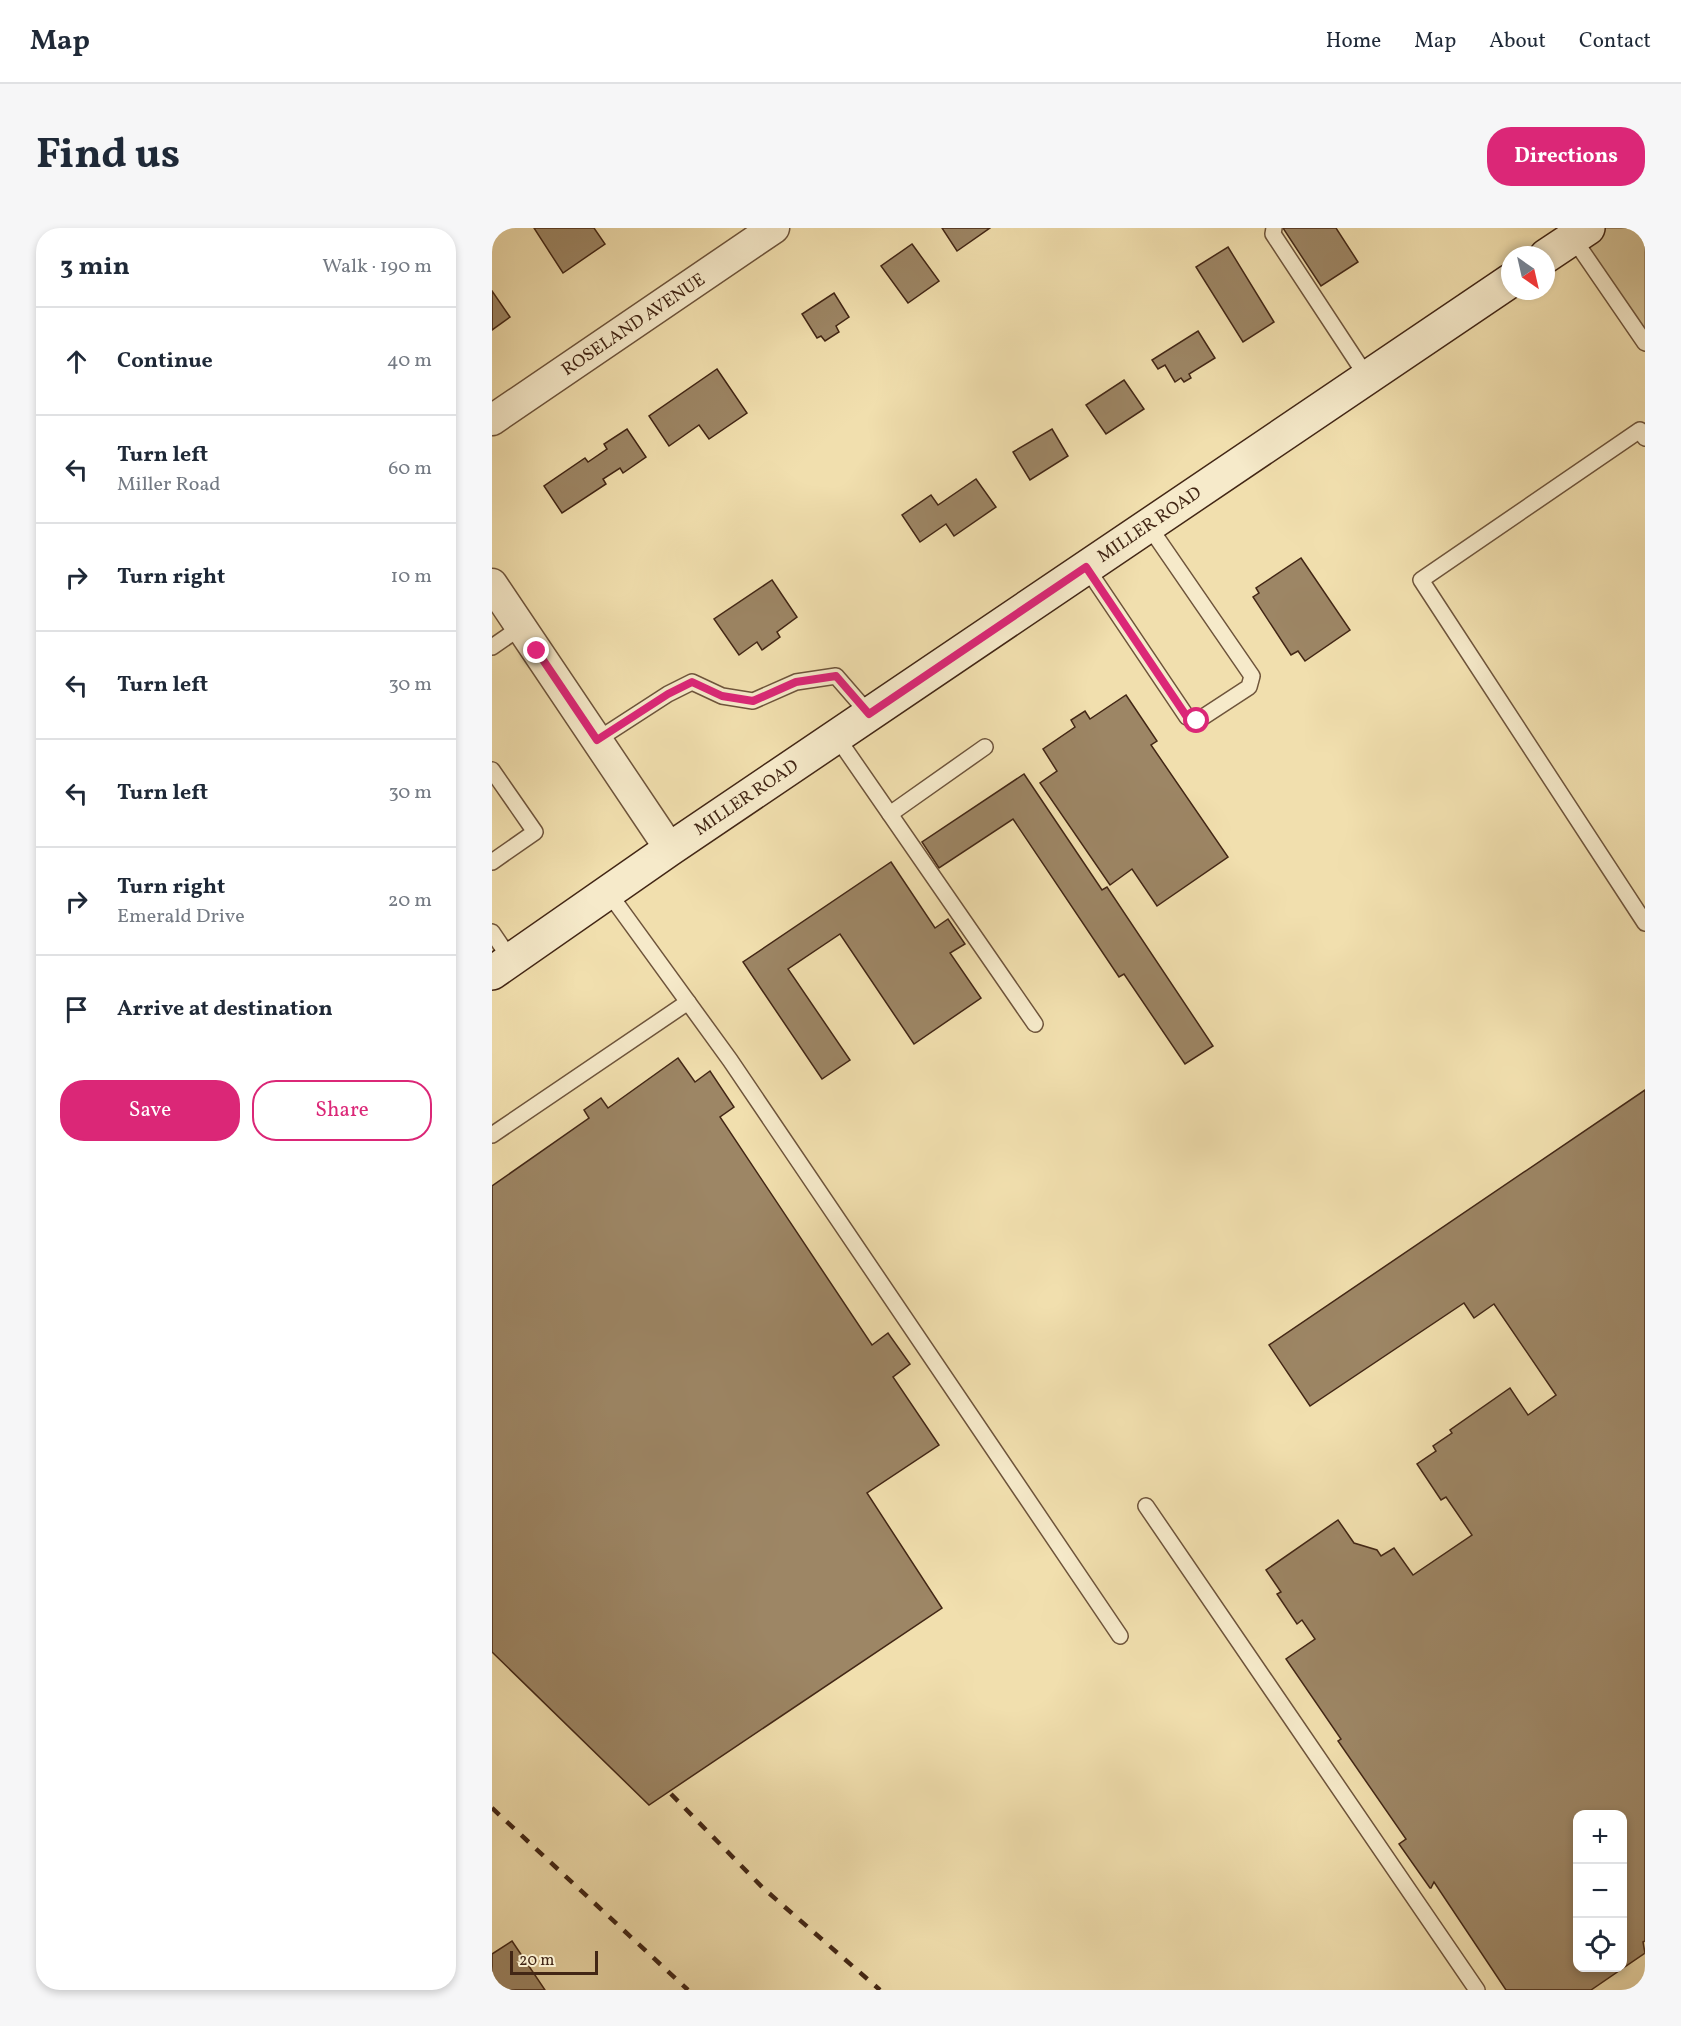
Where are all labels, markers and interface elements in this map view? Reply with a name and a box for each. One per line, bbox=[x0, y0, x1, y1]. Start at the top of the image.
text: Map bbox=[30, 22, 90, 61]
text: Home bbox=[1326, 27, 1381, 56]
text: Map bbox=[1414, 27, 1456, 56]
text: About bbox=[1489, 27, 1546, 56]
text: Contact bbox=[1579, 27, 1651, 56]
text: Find us bbox=[36, 127, 180, 186]
button: Directions bbox=[1487, 127, 1645, 186]
north arrow bbox=[1501, 246, 1555, 300]
text: 3 min bbox=[60, 249, 130, 285]
text: Walk · 190 m bbox=[322, 253, 432, 281]
street label: ROSELAND AVENUE bbox=[557, 268, 711, 383]
icon: ahead bbox=[60, 345, 93, 378]
text: Continue bbox=[117, 346, 213, 377]
text: 40 m bbox=[387, 347, 432, 375]
text: Turn left bbox=[117, 440, 208, 471]
icon: left bbox=[60, 453, 93, 486]
text: 60 m bbox=[388, 455, 432, 483]
text: Miller Road bbox=[117, 471, 221, 499]
street label: MILLER ROAD bbox=[1093, 481, 1207, 569]
icon: right bbox=[60, 561, 93, 594]
text: Turn right bbox=[117, 562, 225, 593]
text: 10 m bbox=[391, 563, 432, 591]
route end bbox=[523, 637, 549, 663]
icon: left bbox=[60, 669, 93, 702]
text: Turn left bbox=[117, 670, 208, 701]
text: 30 m bbox=[388, 671, 432, 699]
route start bbox=[1183, 707, 1209, 733]
street label: MILLER ROAD bbox=[690, 754, 804, 842]
icon: left bbox=[60, 777, 93, 810]
text: Turn left bbox=[117, 778, 208, 809]
text: 30 m bbox=[388, 779, 432, 807]
text: Turn right bbox=[117, 872, 225, 903]
icon: right bbox=[60, 885, 93, 918]
text: 20 m bbox=[388, 887, 432, 915]
text: Emerald Drive bbox=[117, 903, 245, 931]
icon: arrive bbox=[60, 993, 93, 1026]
text: Arrive at destination bbox=[117, 994, 333, 1025]
button: Save bbox=[60, 1080, 240, 1141]
button: Share bbox=[252, 1080, 432, 1141]
map controls bbox=[1573, 1810, 1627, 1972]
button: + bbox=[1573, 1810, 1627, 1864]
button: − bbox=[1573, 1864, 1627, 1918]
button: locate bbox=[1573, 1918, 1627, 1972]
scale bar bbox=[510, 1948, 598, 1976]
text: 20 m bbox=[519, 1950, 554, 1972]

